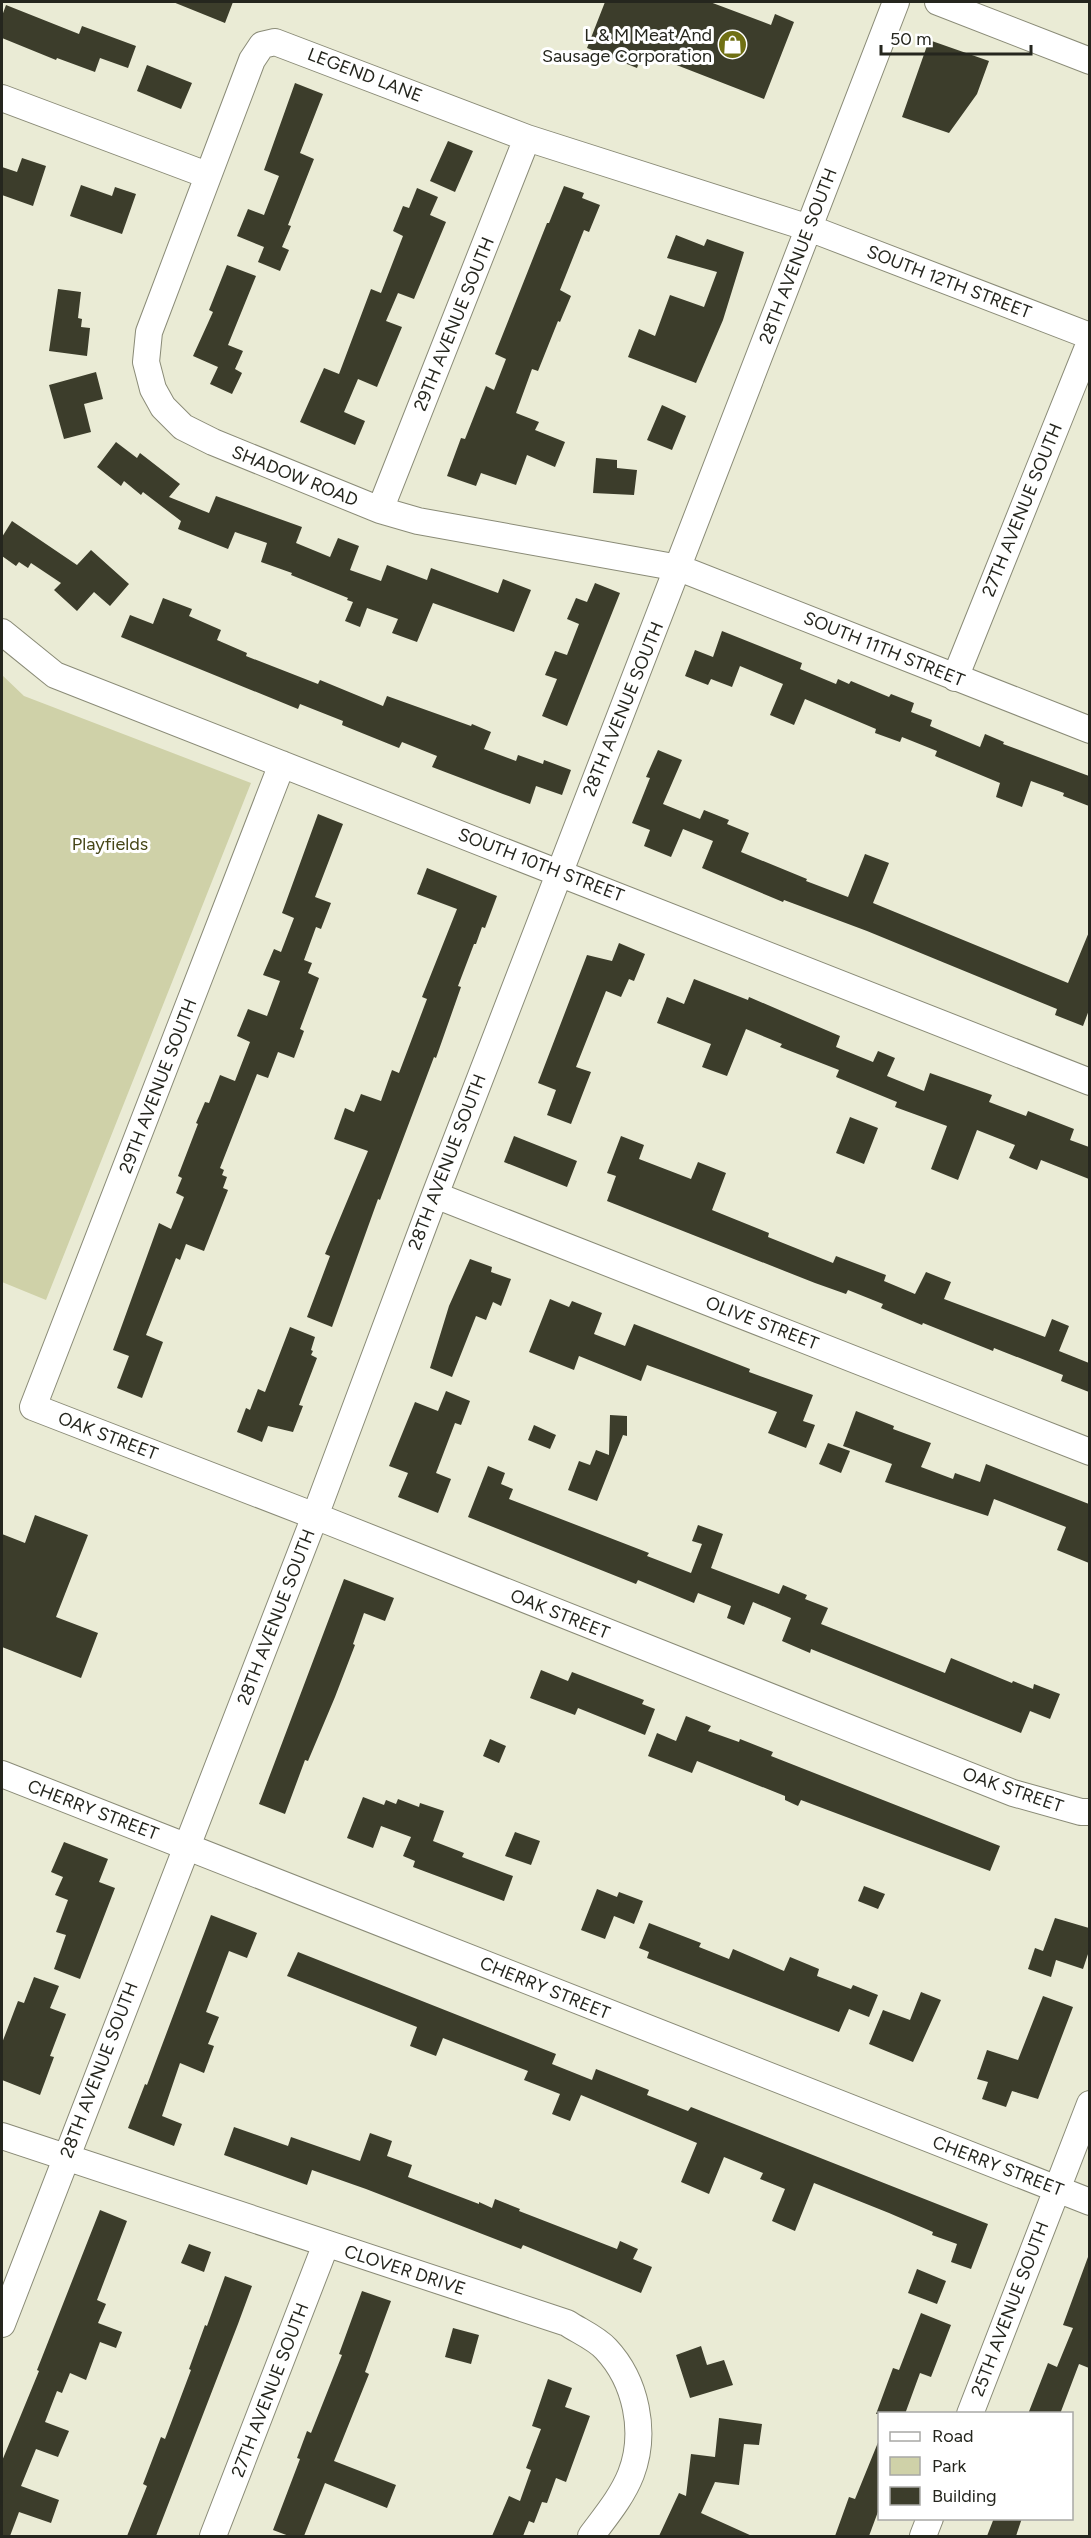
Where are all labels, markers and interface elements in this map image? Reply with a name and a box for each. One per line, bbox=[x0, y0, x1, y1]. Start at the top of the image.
scale bar bbox=[881, 18, 1031, 56]
place label: L & M Meat And Sausage Corporation bbox=[542, 24, 712, 67]
text: 50 m bbox=[890, 28, 932, 50]
shop icon: L & M Meat And Sausage Corporation bbox=[717, 29, 749, 61]
street label: LEGEND LANE bbox=[304, 43, 426, 107]
street label: 28TH AVENUE SOUTH bbox=[754, 165, 842, 347]
street label: 29TH AVENUE SOUTH bbox=[409, 234, 499, 414]
street label: SOUTH 12TH STREET bbox=[864, 240, 1034, 324]
street label: 27TH AVENUE SOUTH bbox=[977, 420, 1067, 600]
street label: SHADOW ROAD bbox=[229, 441, 361, 511]
street label: SOUTH 11TH STREET bbox=[800, 607, 968, 691]
street label: 28TH AVENUE SOUTH bbox=[578, 618, 668, 800]
street label: SOUTH 10TH STREET bbox=[455, 823, 627, 907]
park label: Playfields bbox=[72, 833, 148, 855]
street label: 29TH AVENUE SOUTH bbox=[114, 995, 202, 1177]
street label: 28TH AVENUE SOUTH bbox=[403, 1071, 491, 1253]
street label: OLIVE STREET bbox=[702, 1291, 822, 1355]
street label: OAK STREET bbox=[55, 1407, 161, 1465]
street label: 28TH AVENUE SOUTH bbox=[232, 1526, 320, 1708]
street label: OAK STREET bbox=[507, 1584, 613, 1644]
street label: OAK STREET bbox=[960, 1762, 1066, 1818]
street label: CHERRY STREET bbox=[24, 1775, 162, 1845]
street label: CHERRY STREET bbox=[477, 1952, 613, 2024]
street label: 28TH AVENUE SOUTH bbox=[55, 1979, 143, 2161]
street label: CHERRY STREET bbox=[929, 2131, 1067, 2201]
street label: 25TH AVENUE SOUTH bbox=[966, 2218, 1054, 2400]
street label: CLOVER DRIVE bbox=[342, 2240, 468, 2300]
street label: 27TH AVENUE SOUTH bbox=[227, 2300, 313, 2480]
legend bbox=[878, 2412, 1073, 2520]
text: Road bbox=[932, 2425, 973, 2447]
text: Park bbox=[932, 2455, 967, 2477]
text: Building bbox=[932, 2485, 997, 2507]

